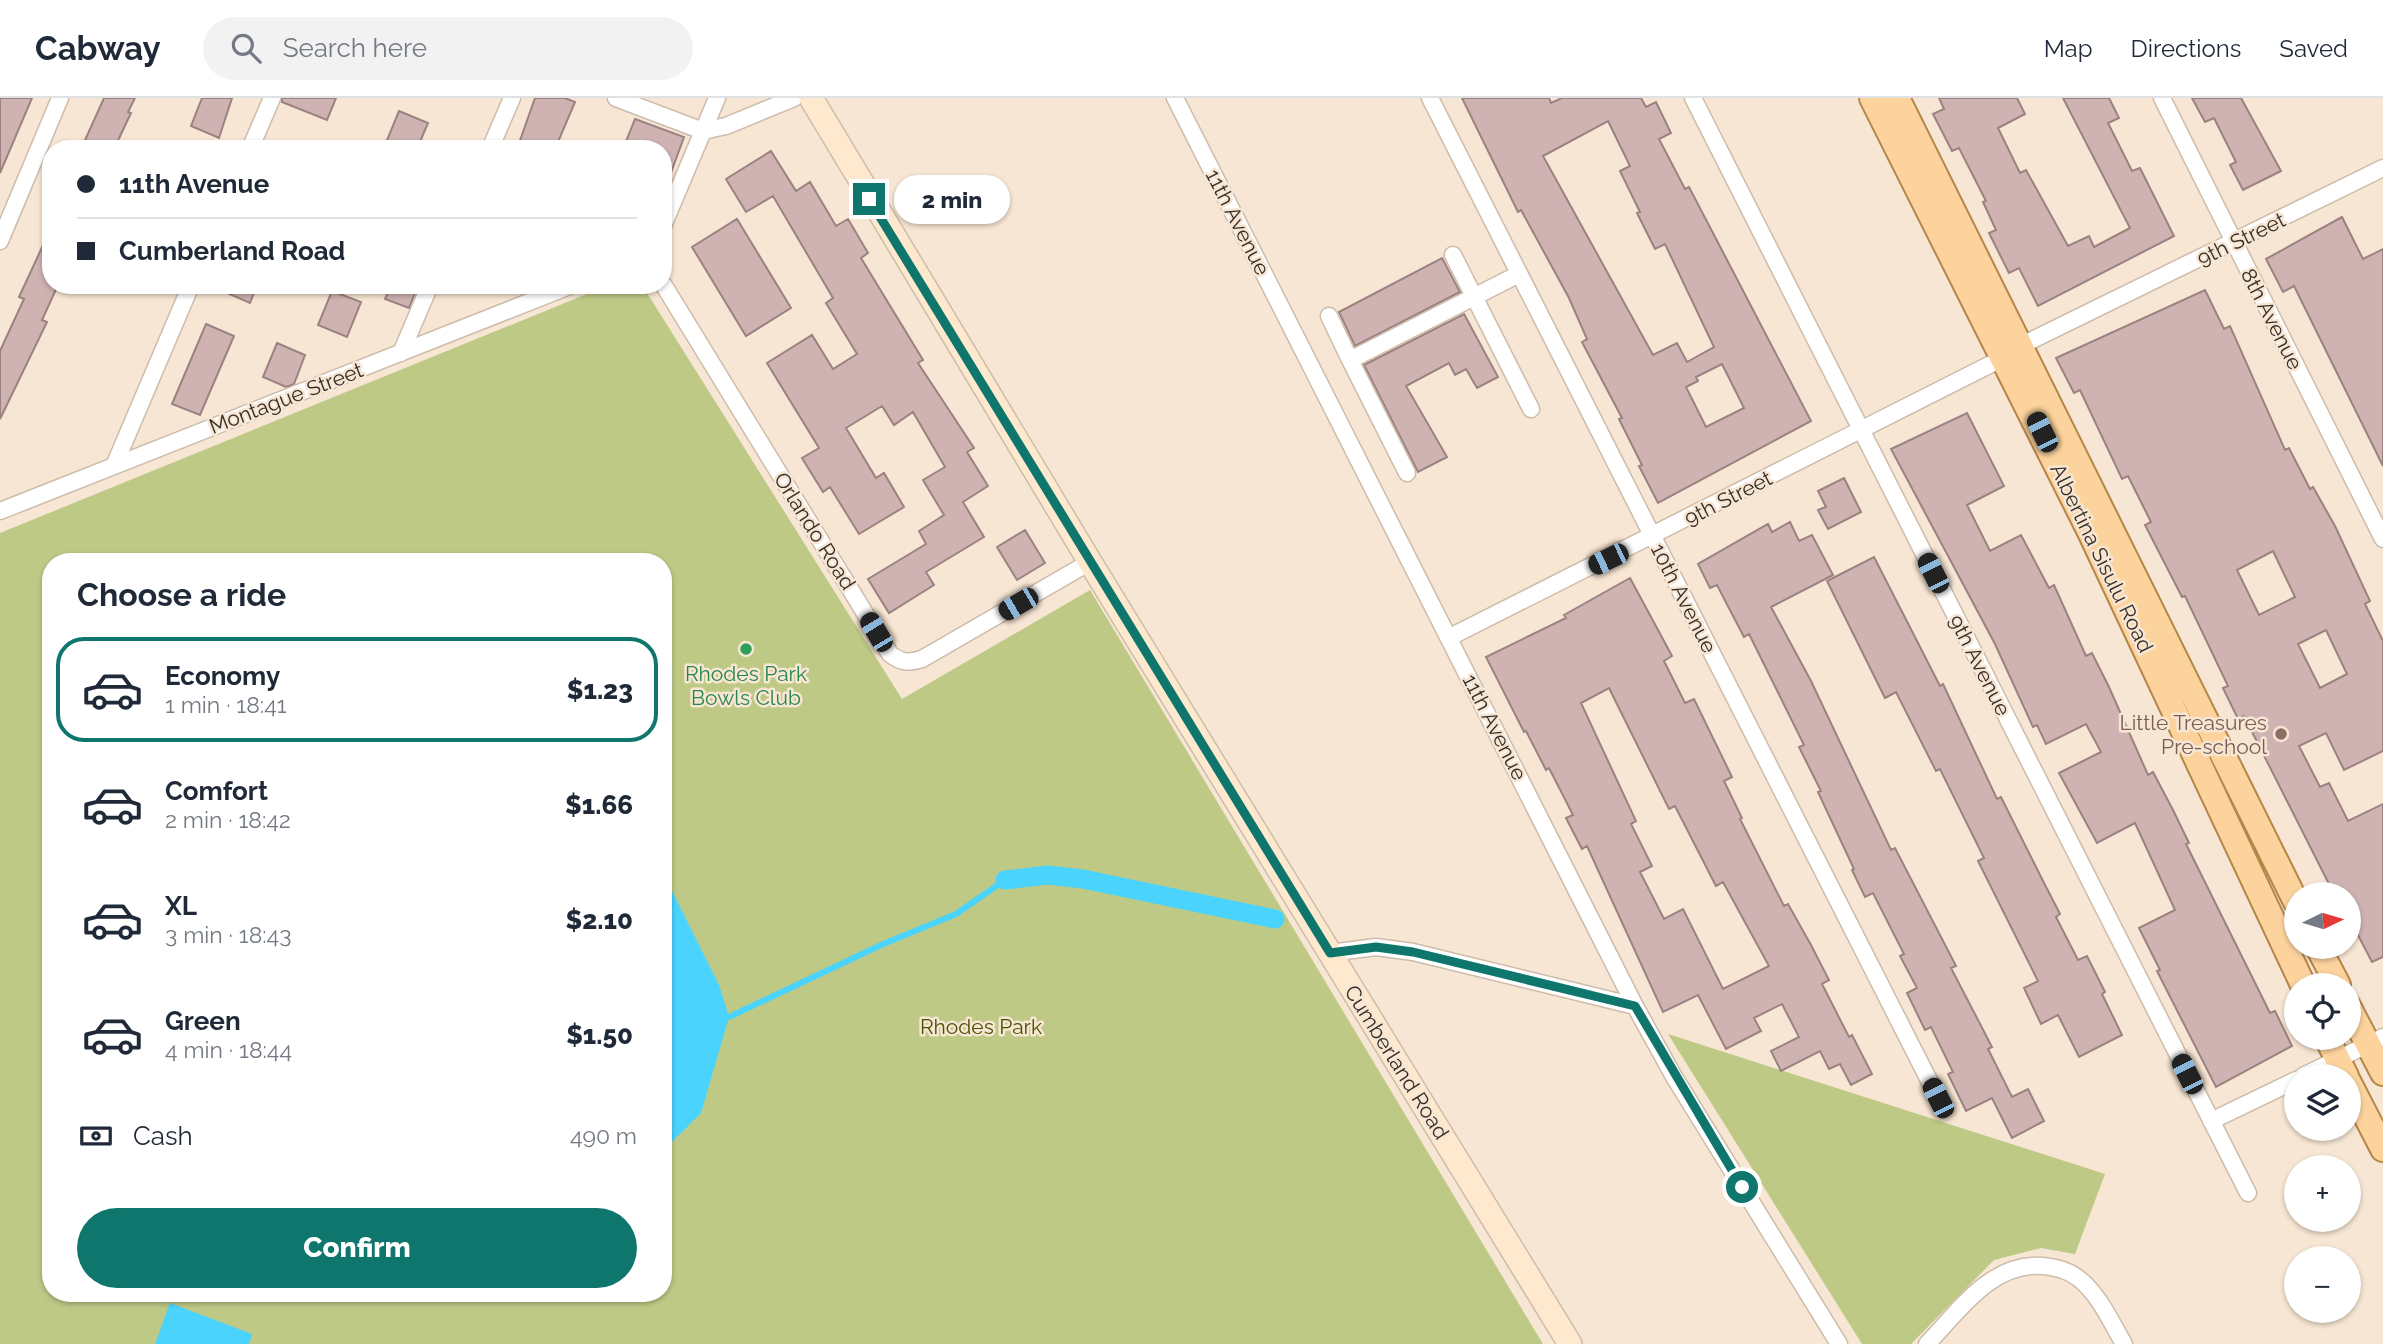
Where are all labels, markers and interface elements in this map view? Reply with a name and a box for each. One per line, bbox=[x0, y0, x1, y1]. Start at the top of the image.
search box bbox=[203, 17, 693, 80]
text: Cabway bbox=[35, 29, 161, 68]
icon: search bbox=[227, 29, 265, 67]
text: Search here bbox=[283, 33, 427, 63]
text: Map bbox=[2044, 34, 2093, 63]
text: Directions bbox=[2131, 34, 2241, 63]
text: Saved bbox=[2279, 34, 2348, 63]
street label: 11th Avenue bbox=[1201, 165, 1275, 279]
text: 11th Avenue bbox=[119, 169, 269, 199]
callout: 2 min bbox=[894, 174, 1009, 224]
route end bbox=[853, 183, 885, 215]
text: 2 min bbox=[922, 186, 982, 213]
street label: 9th Street bbox=[2193, 207, 2289, 271]
text: Cumberland Road bbox=[119, 236, 345, 266]
street label: 8th Avenue bbox=[2236, 264, 2308, 374]
street label: Montague Street bbox=[206, 357, 366, 439]
car bbox=[2024, 409, 2061, 455]
street label: Albertina Sisulu Road bbox=[2045, 459, 2159, 657]
street label: 9th Street bbox=[1680, 465, 1776, 531]
street label: Orlando Road bbox=[769, 468, 861, 594]
street label: 10th Avenue bbox=[1646, 539, 1722, 657]
car bbox=[1585, 540, 1632, 578]
car bbox=[1915, 550, 1952, 596]
text: Choose a ride bbox=[77, 576, 286, 613]
car bbox=[995, 584, 1042, 624]
car bbox=[857, 609, 896, 655]
street label: 9th Avenue bbox=[1944, 610, 2016, 720]
marker: Rhodes Park Bowls Club bbox=[738, 641, 754, 657]
icon: car bbox=[81, 658, 144, 721]
text: Economy bbox=[165, 661, 280, 691]
place label: Rhodes Park Bowls Club bbox=[685, 661, 807, 710]
street label: 11th Avenue bbox=[1458, 670, 1532, 784]
text: $1.23 bbox=[567, 675, 633, 705]
text: 1 min · 18:41 bbox=[165, 691, 287, 718]
place label: Little Treasures Pre-school bbox=[2119, 710, 2267, 759]
marker: Little Treasures Pre-school bbox=[2273, 726, 2289, 742]
icon: car bbox=[81, 773, 144, 836]
text: Comfort bbox=[165, 776, 268, 806]
text: $1.66 bbox=[565, 790, 633, 820]
text: 2 min · 18:42 bbox=[165, 806, 291, 833]
north arrow bbox=[2284, 882, 2361, 959]
map controls bbox=[2284, 882, 2361, 1323]
icon: car bbox=[81, 888, 144, 951]
text: XL bbox=[165, 891, 197, 921]
text: $2.10 bbox=[566, 905, 633, 935]
text: 3 min · 18:43 bbox=[165, 921, 291, 948]
button: locate bbox=[2284, 973, 2361, 1050]
street label: Cumberland Road bbox=[1339, 980, 1455, 1144]
icon: car bbox=[81, 1003, 144, 1066]
text: Green bbox=[165, 1006, 241, 1036]
park label: Rhodes Park bbox=[920, 1014, 1042, 1039]
text: $1.50 bbox=[566, 1020, 633, 1050]
text: 4 min · 18:44 bbox=[165, 1036, 292, 1063]
car bbox=[2169, 1051, 2206, 1097]
button: layers bbox=[2284, 1064, 2361, 1141]
car bbox=[1920, 1075, 1957, 1121]
icon: cash bbox=[77, 1117, 115, 1155]
text: Cash bbox=[133, 1121, 193, 1151]
text: 490 m bbox=[570, 1122, 637, 1149]
button: + bbox=[2284, 1155, 2361, 1232]
route start bbox=[1726, 1171, 1758, 1203]
button: Confirm bbox=[77, 1208, 637, 1288]
button: − bbox=[2284, 1246, 2361, 1323]

